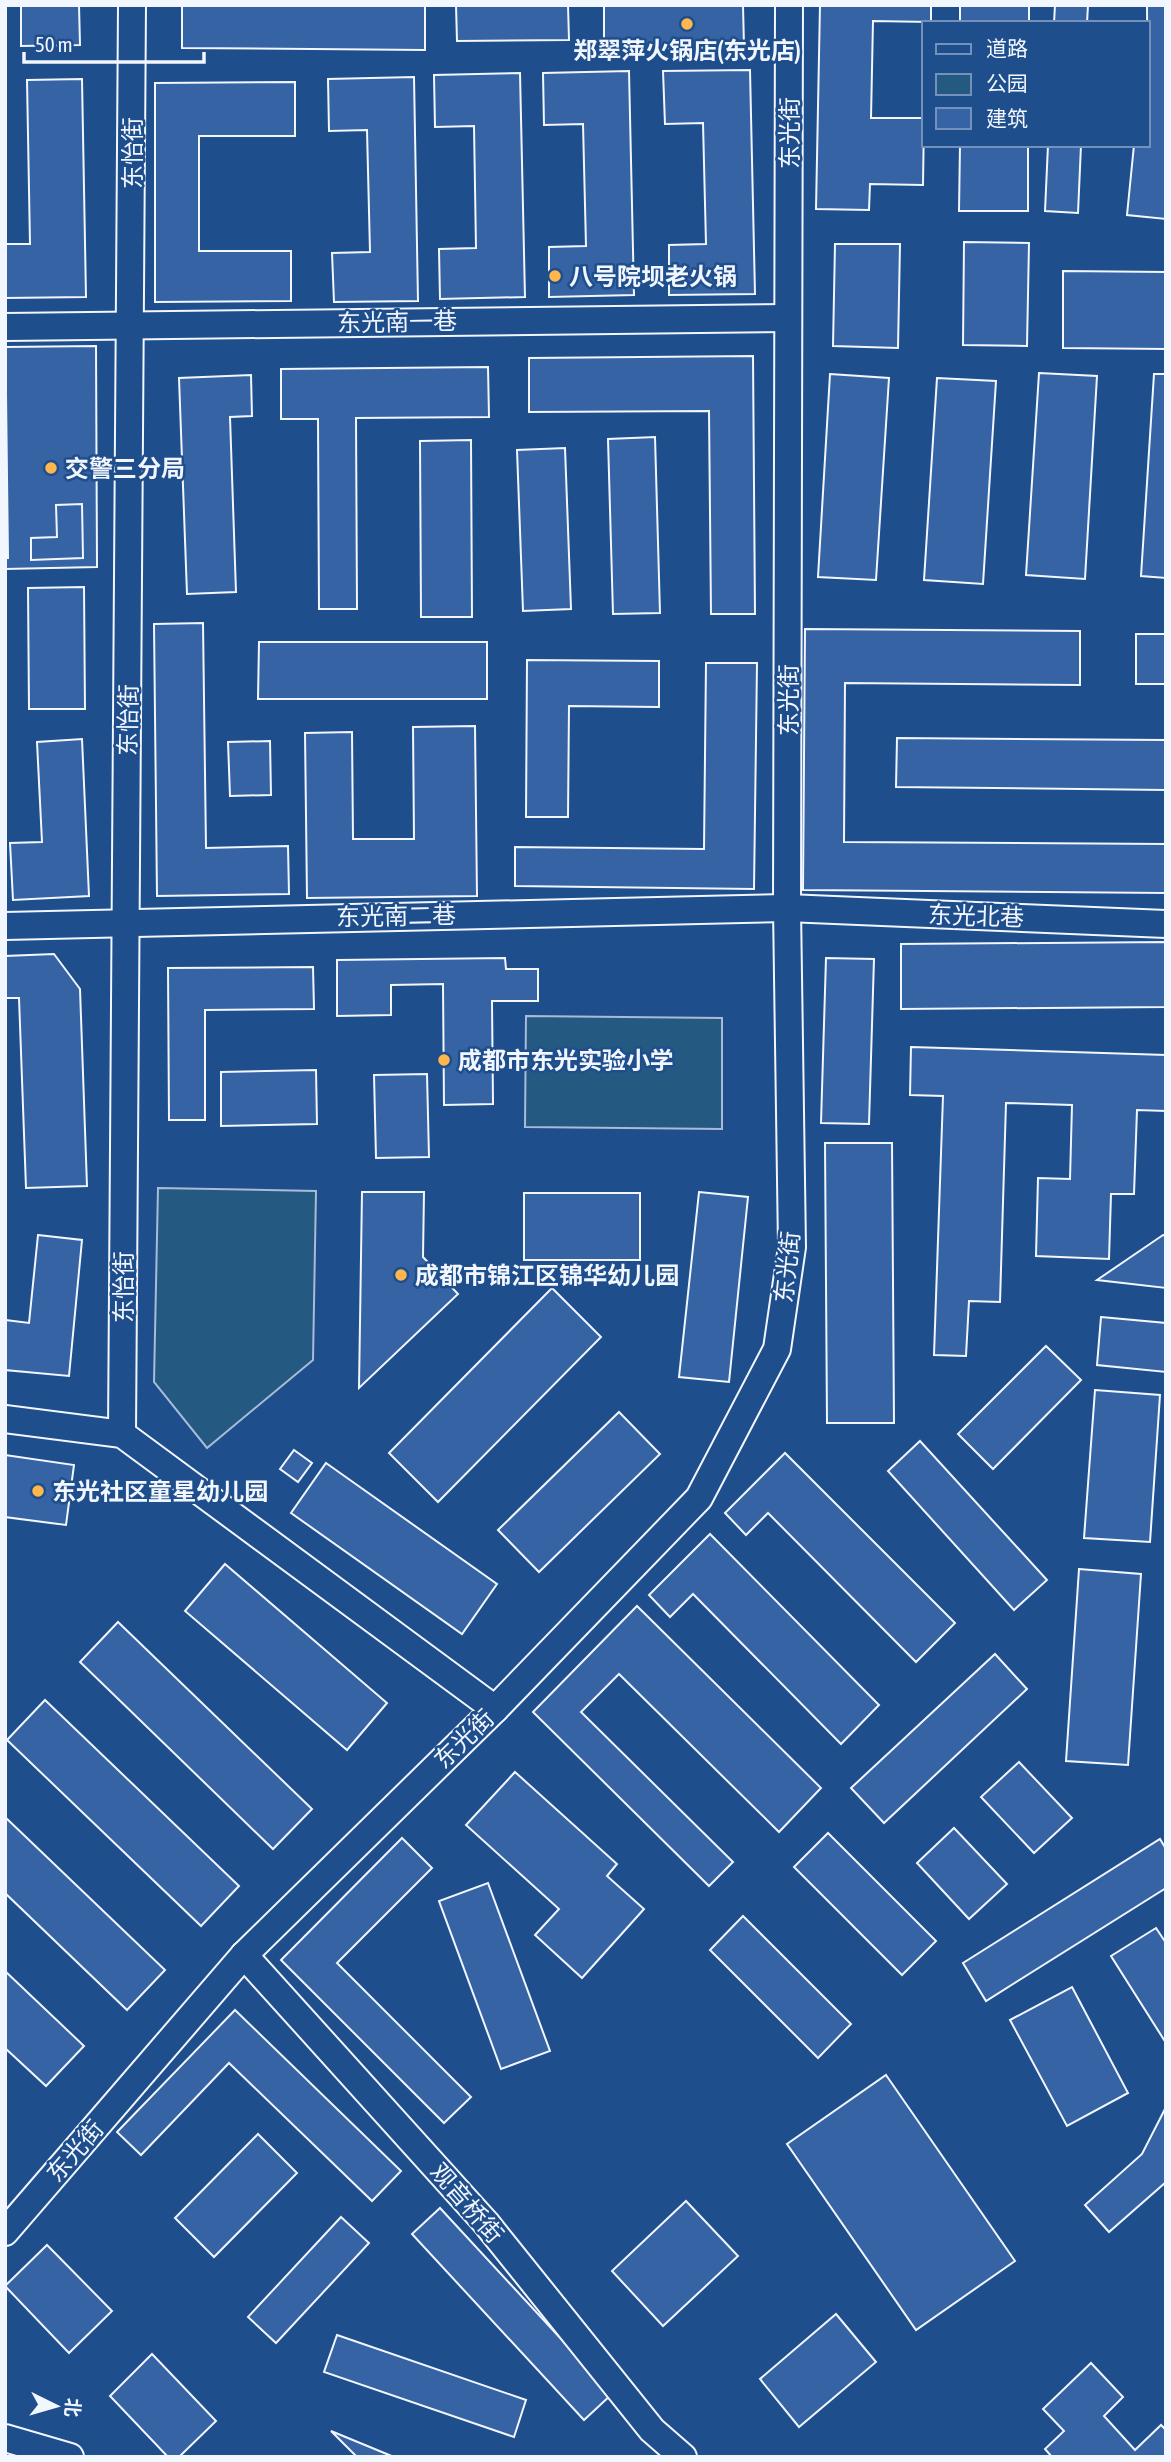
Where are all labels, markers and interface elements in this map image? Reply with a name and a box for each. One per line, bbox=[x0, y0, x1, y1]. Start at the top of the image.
marker: 郑翠萍火锅店(东光店) bbox=[679, 16, 695, 32]
scale bar bbox=[24, 21, 205, 65]
legend bbox=[922, 21, 1150, 147]
text: 50 m bbox=[35, 32, 73, 56]
text: 道路 bbox=[986, 36, 1028, 60]
place label: 郑翠萍火锅店(东光店) bbox=[573, 37, 801, 64]
text: 公园 bbox=[986, 71, 1028, 95]
street label: 东光街 bbox=[776, 97, 803, 169]
text: 建筑 bbox=[986, 106, 1028, 130]
street label: 东怡街 bbox=[119, 117, 146, 189]
place label: 八号院坝老火锅 bbox=[569, 263, 737, 290]
marker: 八号院坝老火锅 bbox=[547, 268, 563, 284]
street label: 东光南一巷 bbox=[337, 307, 457, 337]
place label: 交警三分局 bbox=[65, 455, 185, 482]
marker: 交警三分局 bbox=[43, 460, 59, 476]
street label: 东光街 bbox=[775, 664, 802, 736]
street label: 东怡街 bbox=[114, 684, 142, 756]
street label: 东光南二巷 bbox=[336, 901, 456, 931]
street label: 东光北巷 bbox=[928, 901, 1024, 931]
place label: 成都市东光实验小学 bbox=[458, 1047, 674, 1074]
marker: 成都市东光实验小学 bbox=[436, 1052, 452, 1068]
street label: 东光街 bbox=[770, 1230, 804, 1304]
street label: 东怡街 bbox=[110, 1251, 137, 1323]
place label: 成都市锦江区锦华幼儿园 bbox=[415, 1262, 679, 1289]
marker: 成都市锦江区锦华幼儿园 bbox=[393, 1267, 409, 1283]
place label: 东光社区童星幼儿园 bbox=[52, 1478, 268, 1505]
marker: 东光社区童星幼儿园 bbox=[30, 1483, 46, 1499]
street label: 东光街 bbox=[429, 1704, 499, 1774]
street label: 东光街 bbox=[41, 2115, 109, 2187]
street label: 观音桥街 bbox=[425, 2158, 509, 2248]
north arrow bbox=[21, 2371, 91, 2441]
text: 北 bbox=[61, 2397, 85, 2418]

